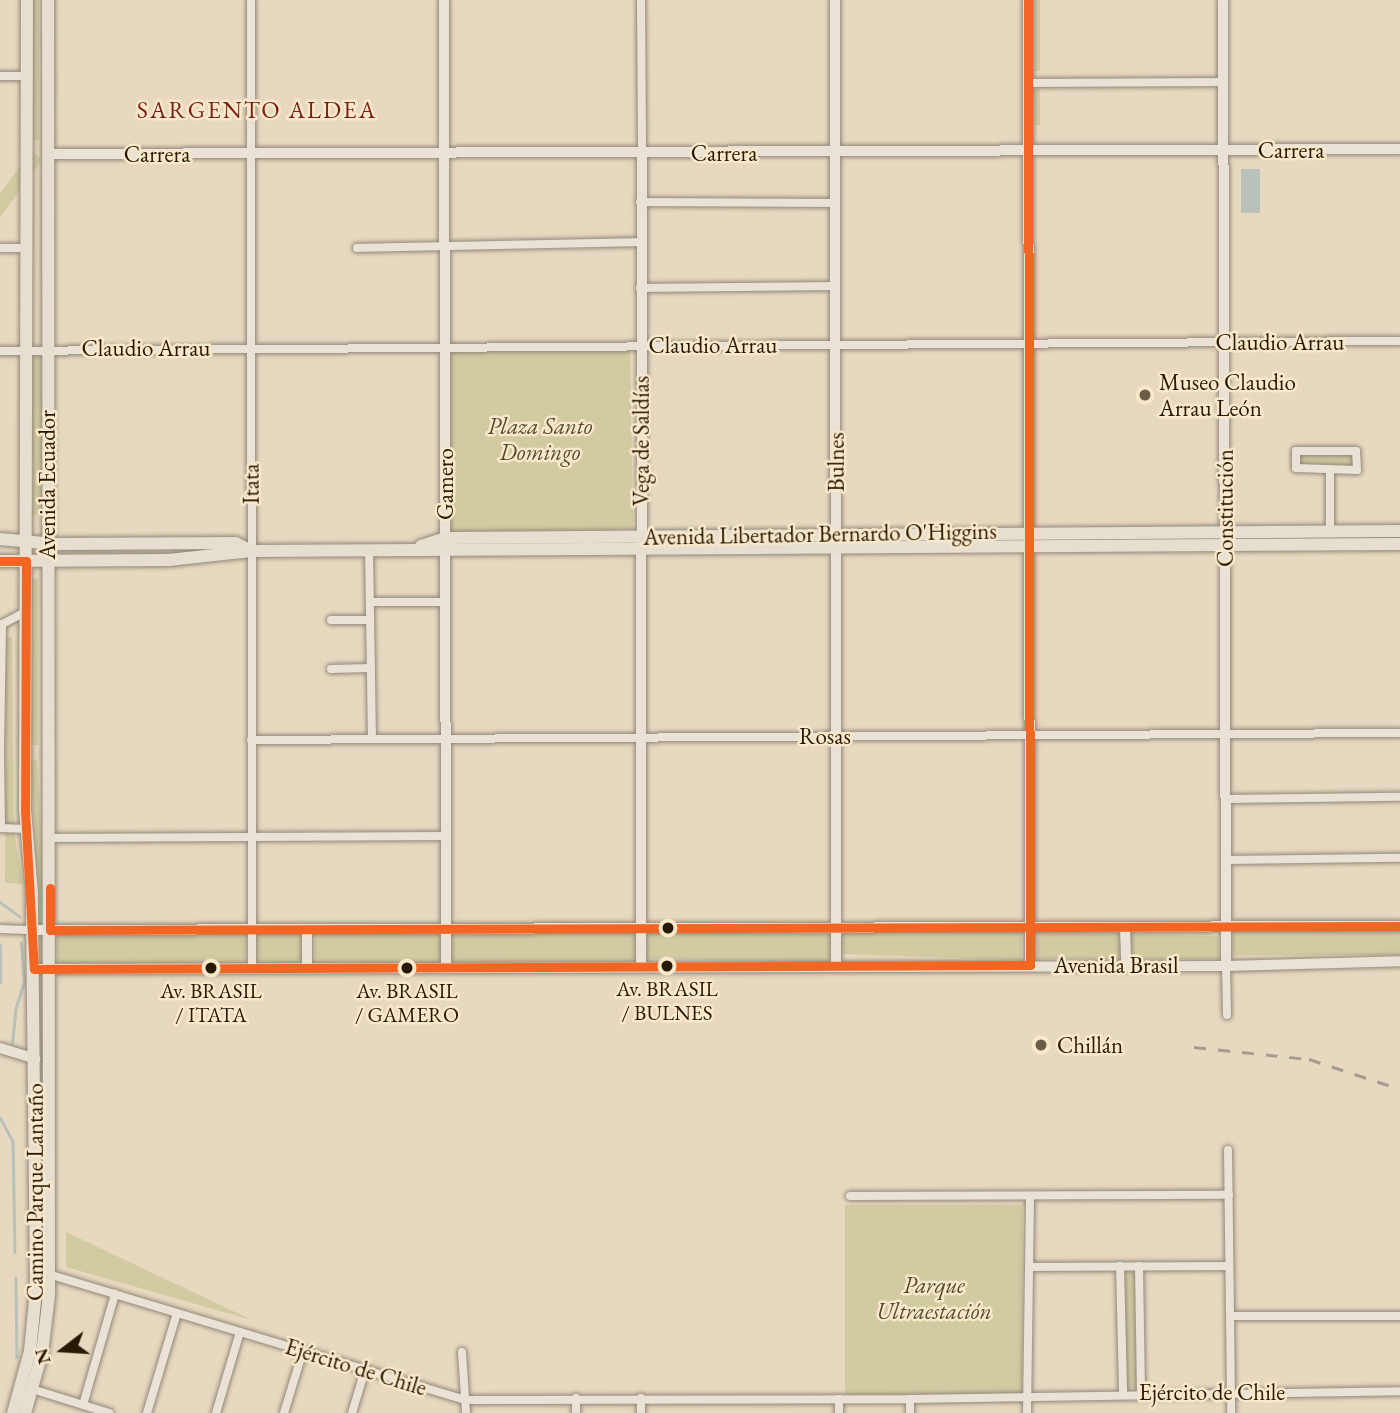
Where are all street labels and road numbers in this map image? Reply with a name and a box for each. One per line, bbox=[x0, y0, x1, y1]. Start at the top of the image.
street label: Carrera bbox=[1258, 136, 1324, 164]
street label: Carrera bbox=[691, 139, 757, 167]
street label: Carrera bbox=[124, 140, 190, 168]
street label: Claudio Arrau bbox=[1216, 328, 1344, 356]
street label: Claudio Arrau bbox=[649, 331, 777, 359]
street label: Claudio Arrau bbox=[82, 334, 210, 362]
street label: Vega de Saldías bbox=[627, 376, 655, 506]
street label: Avenida Ecuador bbox=[33, 410, 61, 560]
street label: Bulnes bbox=[822, 432, 850, 492]
street label: Gamero bbox=[431, 448, 459, 520]
street label: Constitución bbox=[1211, 449, 1239, 567]
street label: Itata bbox=[237, 464, 265, 504]
street label: Avenida Libertador Bernardo O'Higgins bbox=[643, 517, 997, 551]
street label: Rosas bbox=[799, 722, 851, 750]
street label: Avenida Brasil bbox=[1054, 951, 1178, 979]
street label: Camino Parque Lantaño bbox=[21, 1083, 49, 1301]
street label: Ejército de Chile bbox=[282, 1332, 430, 1402]
street label: Ejército de Chile bbox=[1139, 1378, 1285, 1406]

